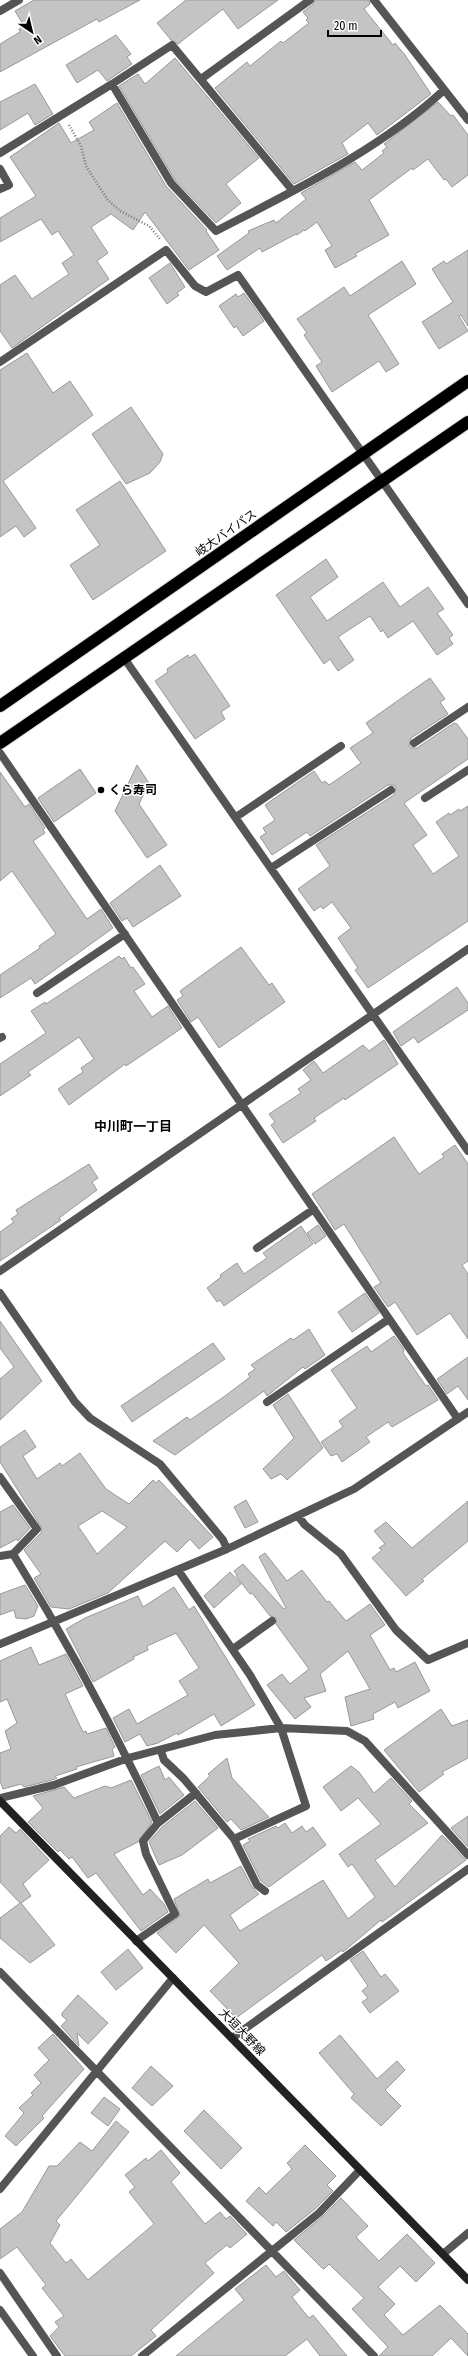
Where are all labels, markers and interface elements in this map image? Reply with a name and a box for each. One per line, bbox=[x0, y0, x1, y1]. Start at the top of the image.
north arrow bbox=[12, 12, 52, 52]
scale bar bbox=[328, 12, 381, 38]
text: 20 m bbox=[334, 19, 358, 33]
text: N bbox=[31, 33, 44, 47]
street label: 岐大バイパス bbox=[193, 507, 259, 559]
place label: くら寿司 bbox=[109, 783, 157, 797]
marker: くら寿司 bbox=[96, 785, 106, 795]
district label: 中川町一丁目 bbox=[94, 1119, 172, 1134]
street label: 大垣大野線 bbox=[216, 2006, 268, 2058]

